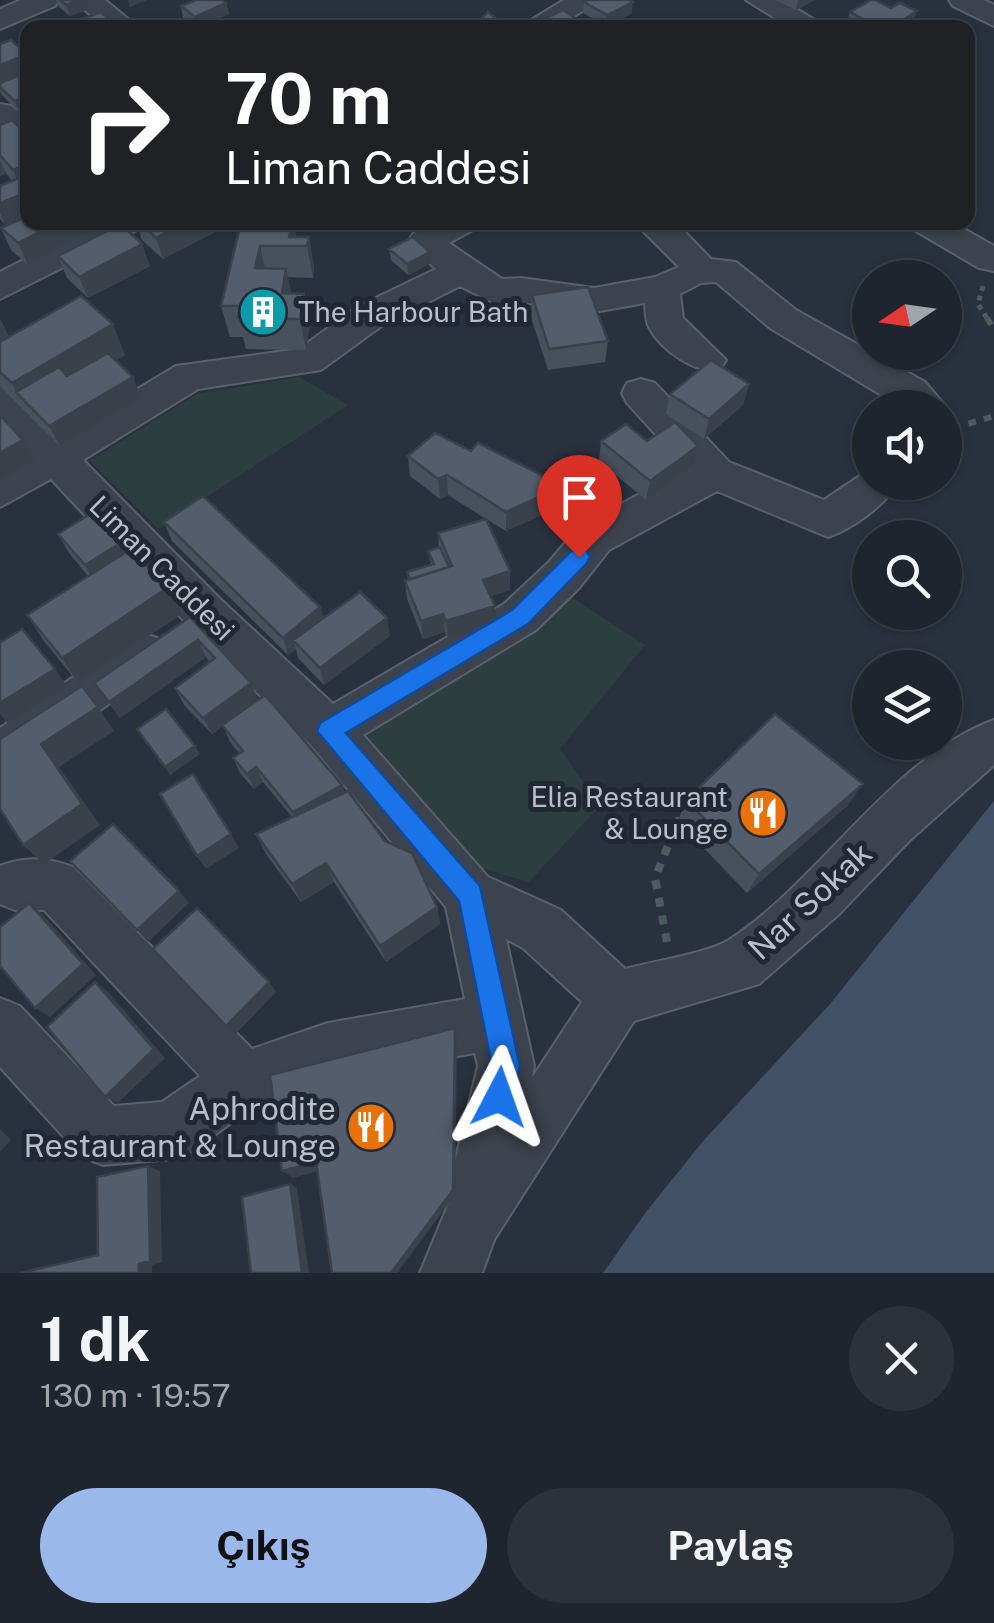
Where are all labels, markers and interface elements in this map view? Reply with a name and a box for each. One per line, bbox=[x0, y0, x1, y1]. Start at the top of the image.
text: 70 m bbox=[225, 57, 392, 140]
icon: right bbox=[60, 60, 190, 190]
text: Liman Caddesi bbox=[225, 141, 531, 194]
north arrow bbox=[852, 260, 962, 370]
map controls bbox=[852, 260, 962, 760]
building icon: The Harbour Bath bbox=[237, 286, 289, 338]
place label: The Harbour Bath bbox=[298, 295, 528, 328]
button: sound bbox=[852, 390, 962, 500]
pin bbox=[537, 455, 622, 558]
icon: arrive bbox=[552, 470, 607, 525]
street label: Liman Caddesi bbox=[83, 489, 241, 647]
button: search bbox=[852, 520, 962, 630]
button: layers bbox=[852, 650, 962, 760]
place label: Elia Restaurant & Lounge bbox=[530, 780, 728, 845]
restaurant icon: Elia Restaurant & Lounge bbox=[737, 787, 789, 839]
street label: Nar Sokak bbox=[740, 834, 879, 967]
position arrow bbox=[447, 1045, 551, 1149]
place label: Aphrodite Restaurant & Lounge bbox=[23, 1090, 336, 1164]
restaurant icon: Aphrodite Restaurant & Lounge bbox=[345, 1101, 397, 1153]
text: 1 dk bbox=[40, 1304, 150, 1375]
button: close bbox=[849, 1306, 954, 1411]
text: 130 m · 19:57 bbox=[40, 1377, 231, 1414]
button: Çıkış bbox=[40, 1488, 487, 1603]
button: Paylaş bbox=[507, 1488, 954, 1603]

